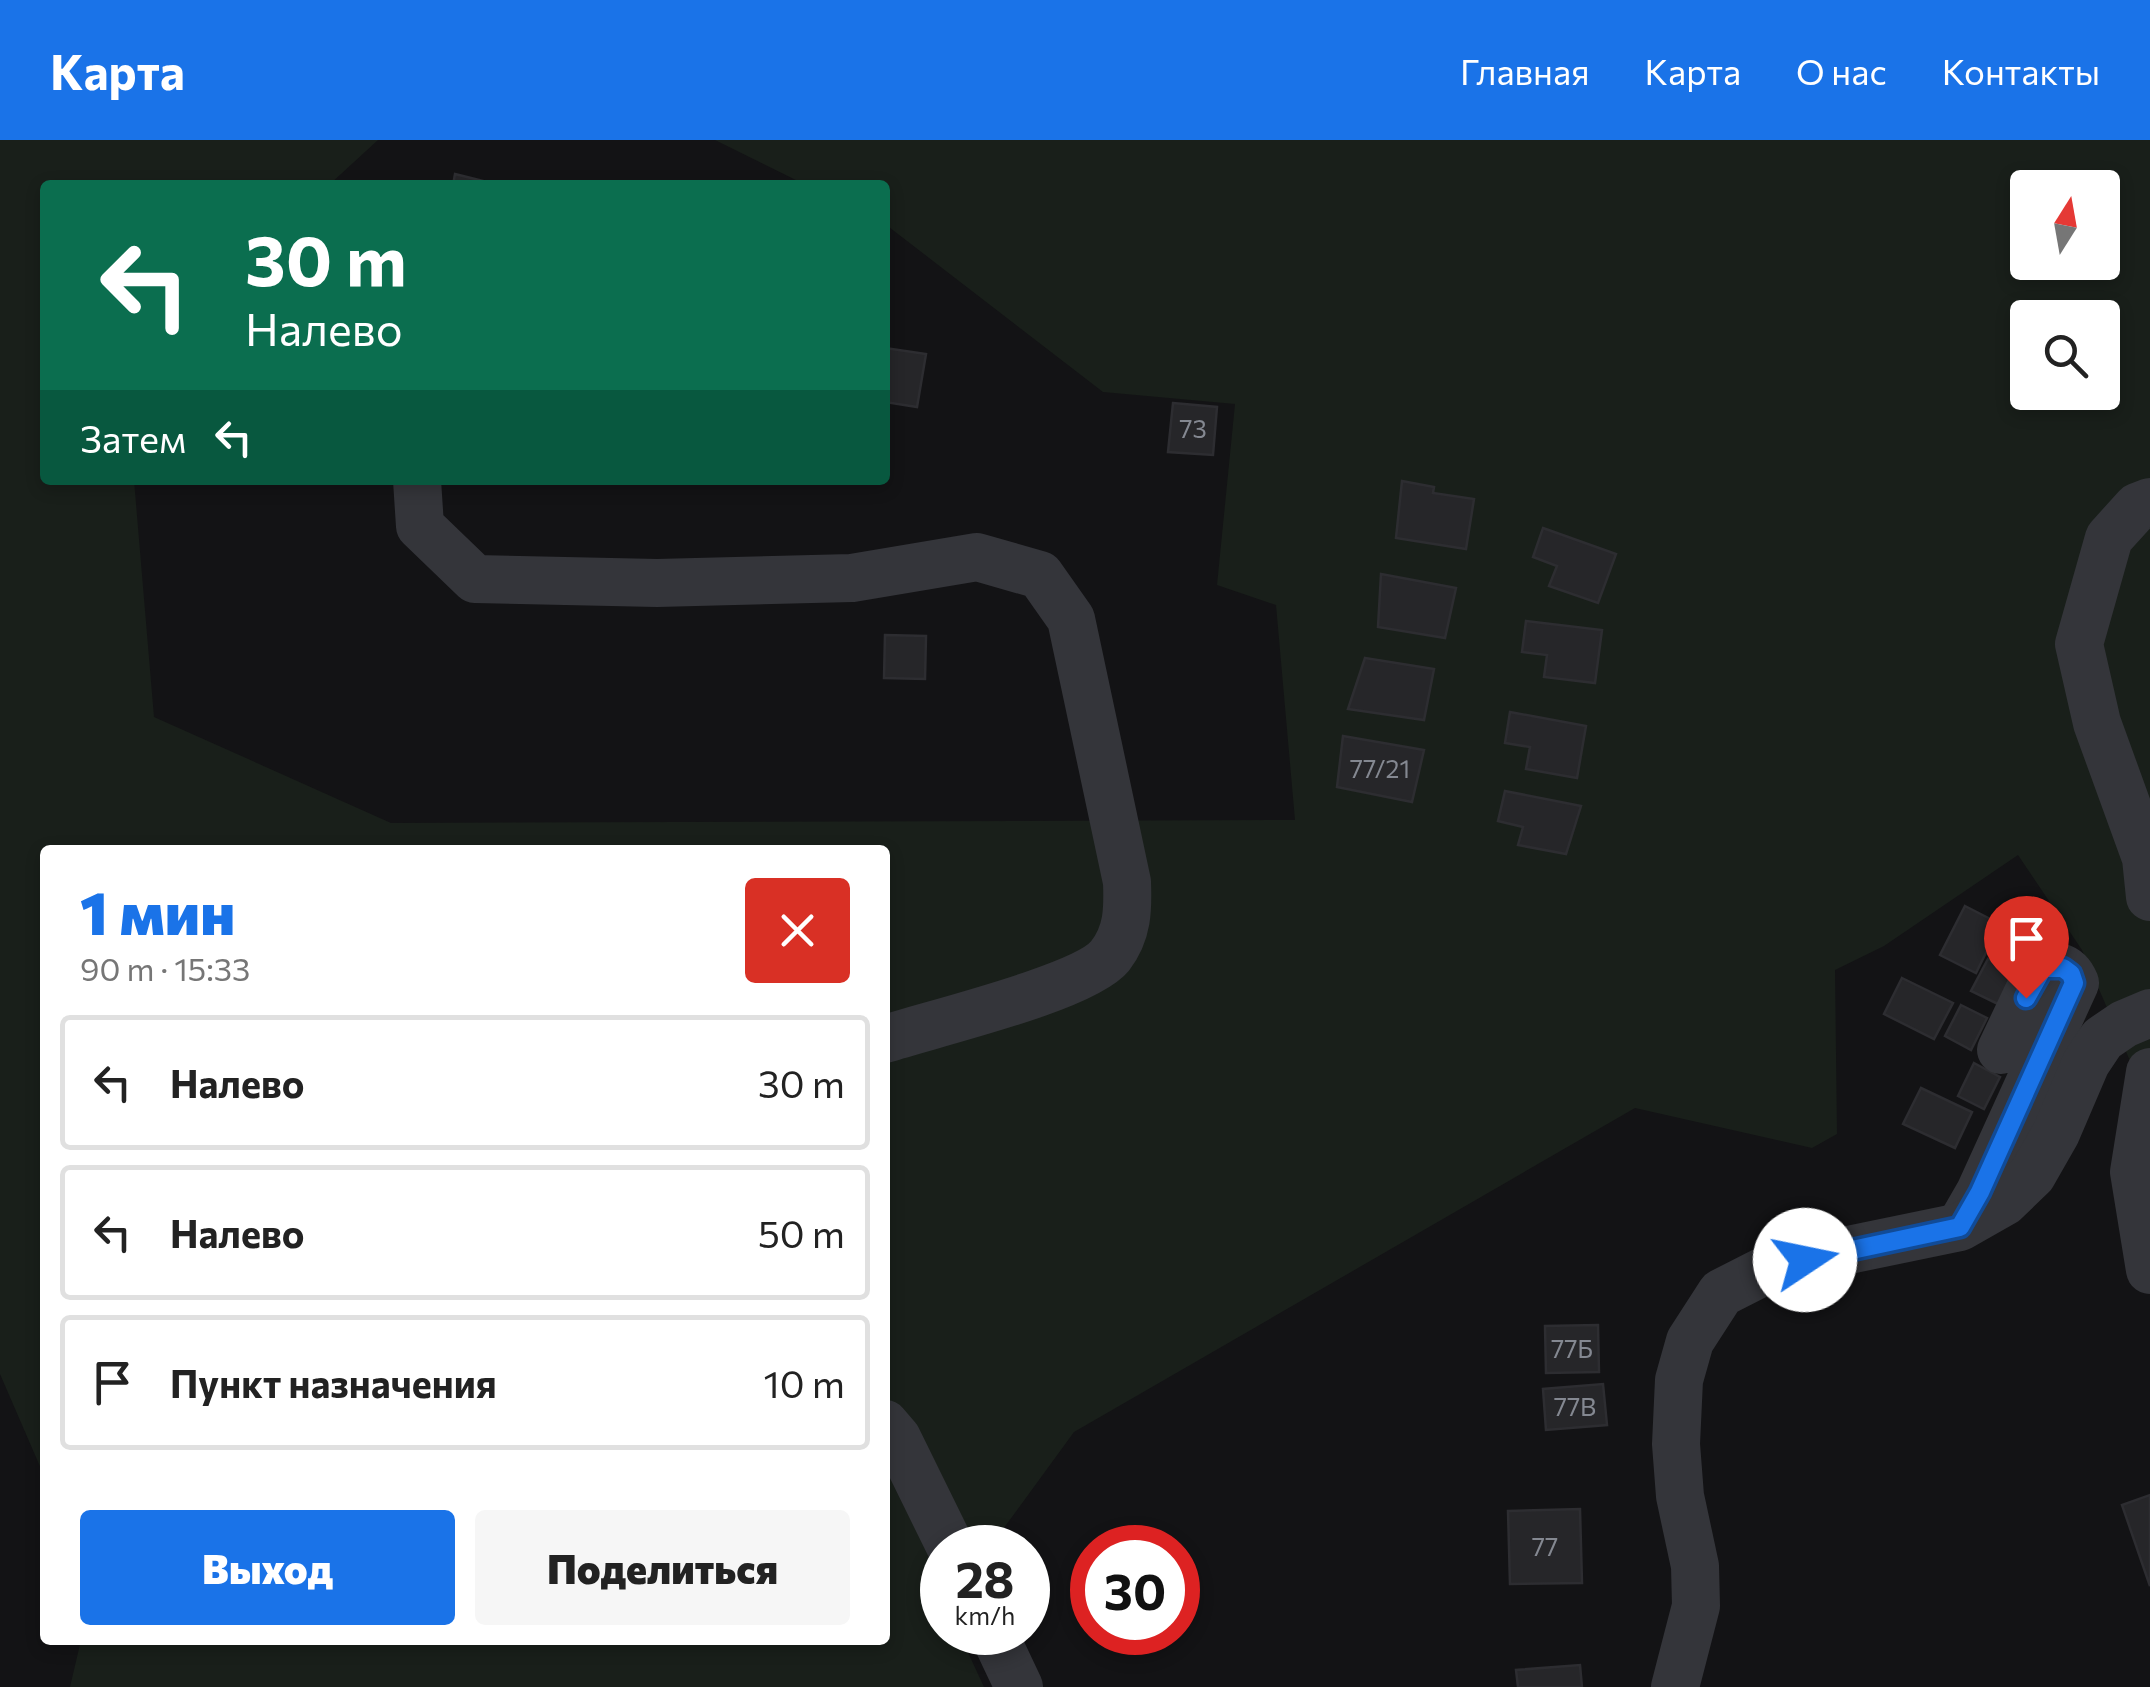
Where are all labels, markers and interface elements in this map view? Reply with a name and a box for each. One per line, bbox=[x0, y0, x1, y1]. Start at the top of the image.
text: Карта bbox=[50, 41, 185, 100]
text: Главная bbox=[1460, 49, 1590, 92]
text: Карта bbox=[1645, 49, 1741, 92]
text: О нас bbox=[1796, 49, 1887, 92]
text: Контакты bbox=[1942, 49, 2100, 92]
north arrow bbox=[2010, 170, 2120, 280]
map controls bbox=[2010, 170, 2120, 410]
text: 30 m bbox=[245, 215, 407, 300]
icon: left bbox=[80, 220, 210, 350]
text: Налево bbox=[245, 300, 403, 355]
button: search bbox=[2010, 300, 2120, 410]
icon: left bbox=[206, 410, 261, 465]
house number: 73 bbox=[1179, 413, 1207, 443]
text: Затем bbox=[80, 414, 186, 461]
house number: 77/21 bbox=[1350, 753, 1410, 783]
text: 1 мин bbox=[80, 874, 235, 947]
button: close bbox=[745, 878, 850, 983]
pin bbox=[1984, 896, 2069, 999]
icon: arrive bbox=[1999, 911, 2054, 966]
text: 90 m · 15:33 bbox=[80, 948, 250, 988]
icon: left bbox=[85, 1055, 140, 1110]
text: Налево bbox=[170, 1059, 304, 1106]
text: 30 m bbox=[758, 1059, 845, 1106]
icon: left bbox=[85, 1205, 140, 1260]
position arrow bbox=[1753, 1208, 1857, 1312]
text: Налево bbox=[170, 1209, 304, 1256]
text: 50 m bbox=[758, 1209, 845, 1256]
house number: 77Б bbox=[1551, 1333, 1593, 1363]
icon: arrive bbox=[85, 1355, 140, 1410]
text: Пункт назначения bbox=[170, 1359, 497, 1406]
text: 10 m bbox=[764, 1359, 845, 1406]
house number: 77В bbox=[1554, 1391, 1596, 1421]
button: Выход bbox=[80, 1510, 455, 1625]
button: Поделиться bbox=[475, 1510, 850, 1625]
speed limit sign: 30 bbox=[1070, 1525, 1200, 1655]
house number: 77 bbox=[1532, 1531, 1558, 1561]
text: 28 bbox=[955, 1547, 1015, 1608]
text: km/h bbox=[955, 1600, 1015, 1630]

